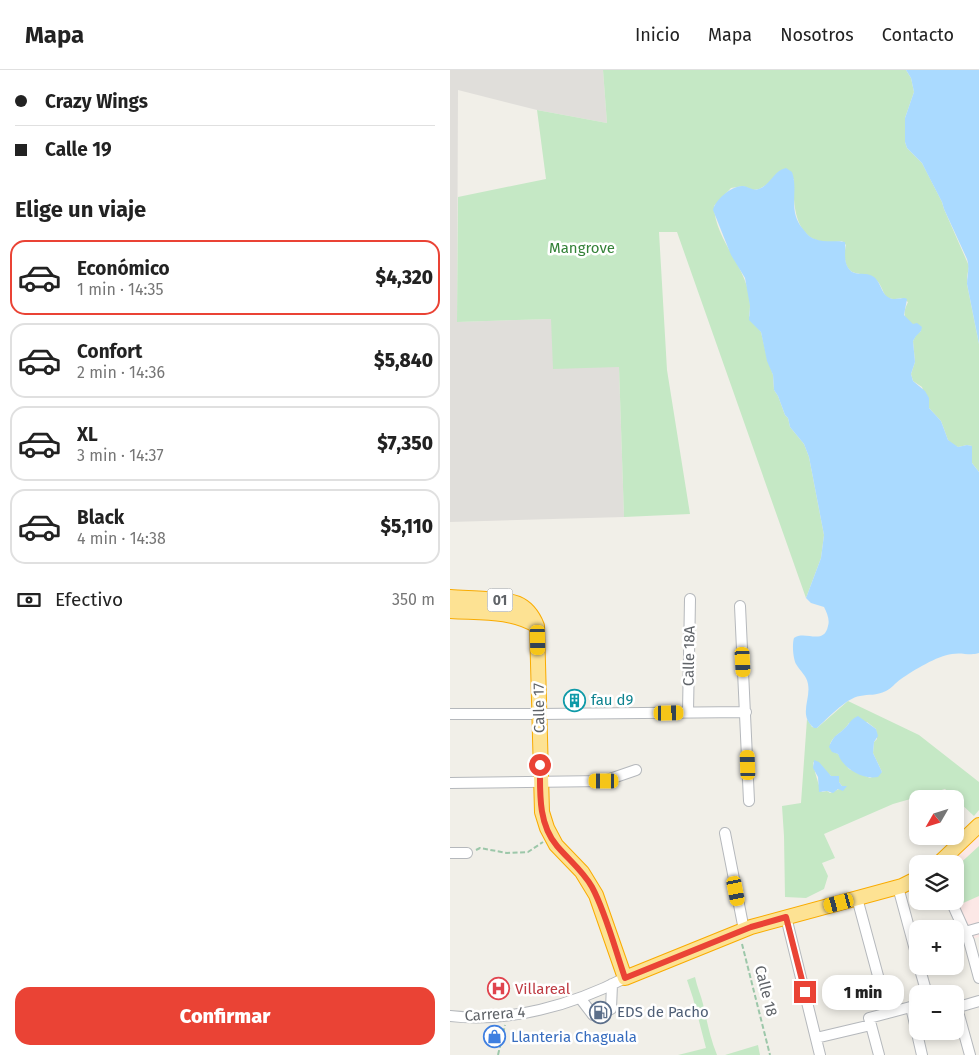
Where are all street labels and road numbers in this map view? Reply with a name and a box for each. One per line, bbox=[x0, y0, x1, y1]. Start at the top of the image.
road number: 01 bbox=[488, 588, 512, 612]
street label: Calle 18A bbox=[679, 625, 699, 686]
street label: Calle 17 bbox=[530, 682, 548, 733]
street label: Calle 18 bbox=[751, 964, 781, 1018]
street label: Carrera 4 bbox=[464, 1003, 526, 1025]

